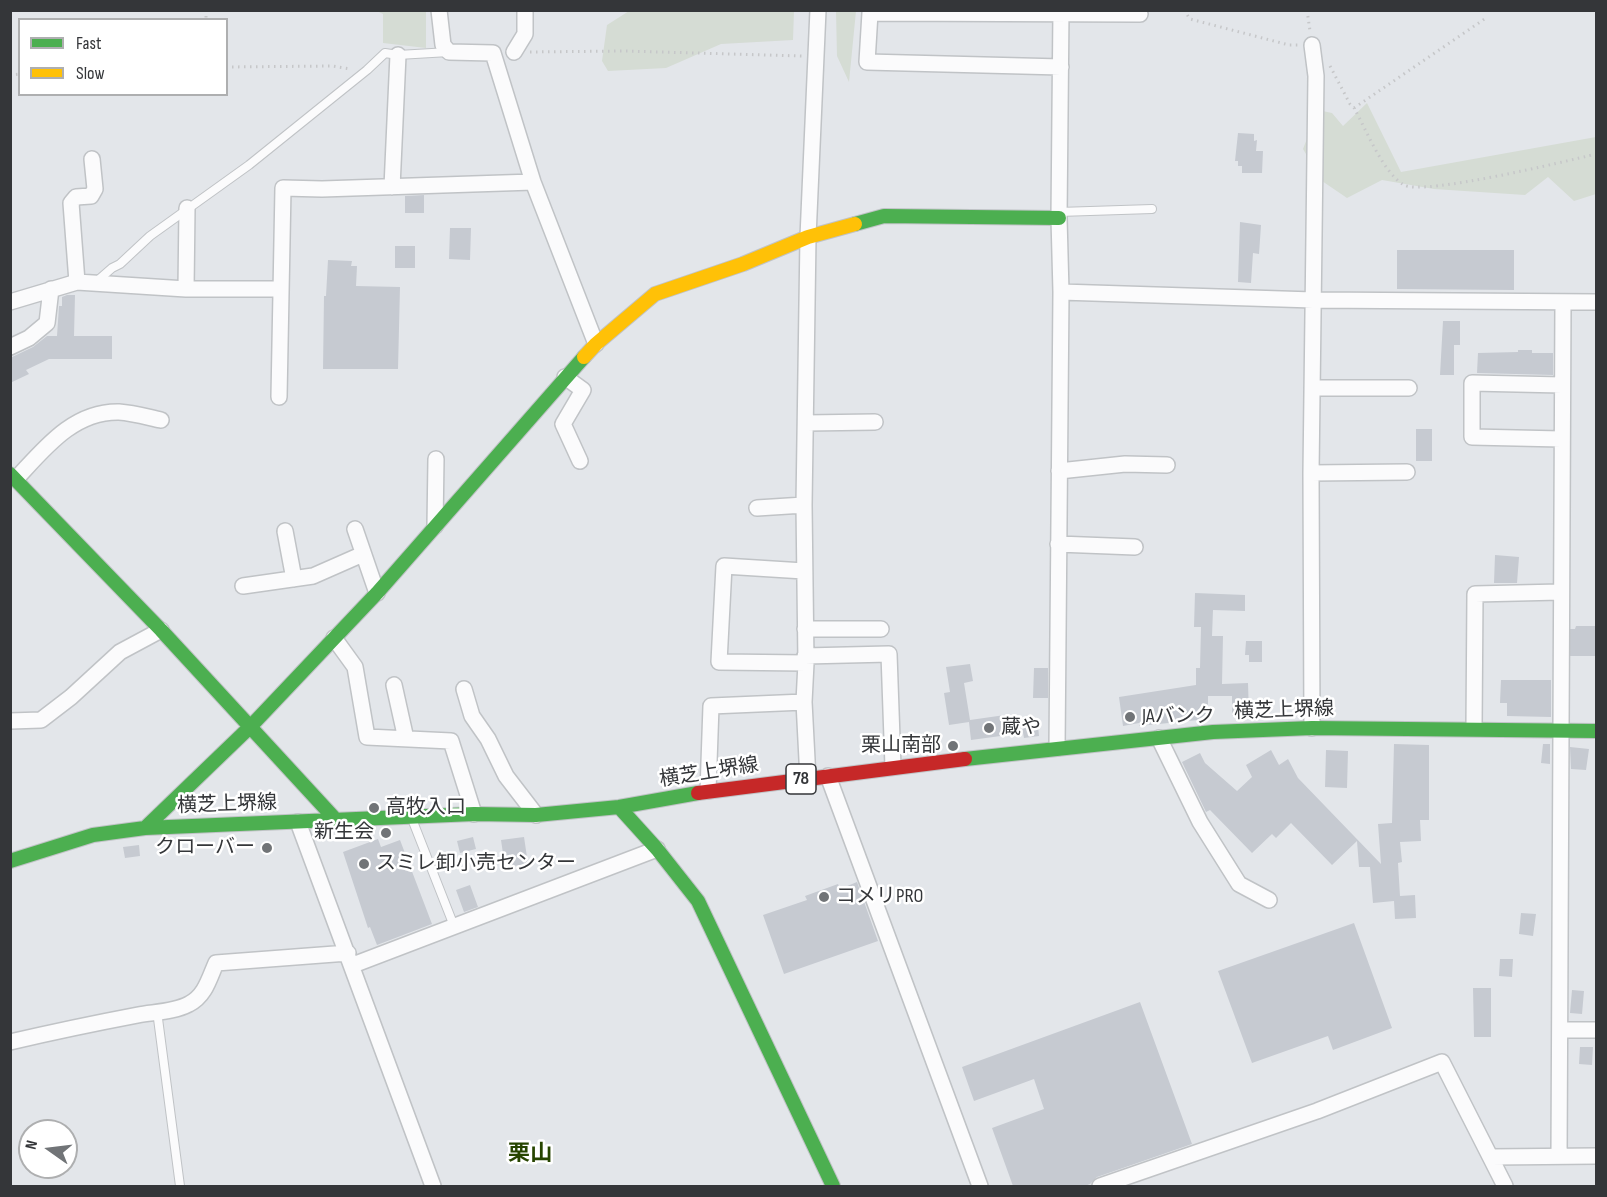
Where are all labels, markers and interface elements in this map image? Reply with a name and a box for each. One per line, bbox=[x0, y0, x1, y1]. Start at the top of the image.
legend bbox=[18, 18, 228, 96]
text: Fast bbox=[76, 33, 101, 54]
text: Slow bbox=[76, 63, 105, 84]
street label: 横芝上堺線 bbox=[1234, 697, 1334, 725]
place label: JAバンク bbox=[1142, 705, 1215, 729]
marker: JAバンク bbox=[1123, 710, 1137, 724]
place label: 蔵や bbox=[1001, 716, 1041, 740]
marker: 蔵や bbox=[982, 721, 996, 735]
place label: 栗山南部 bbox=[861, 734, 941, 758]
marker: 栗山南部 bbox=[946, 739, 960, 753]
street label: 横芝上堺線 bbox=[658, 753, 760, 793]
road number: 78 bbox=[786, 764, 816, 794]
street label: 横芝上堺線 bbox=[177, 791, 277, 819]
place label: 高牧入口 bbox=[386, 796, 466, 820]
marker: 高牧入口 bbox=[367, 801, 381, 815]
place label: 新生会 bbox=[314, 821, 374, 845]
marker: 新生会 bbox=[379, 826, 393, 840]
place label: クローバー bbox=[155, 836, 255, 860]
marker: クローバー bbox=[260, 841, 274, 855]
place label: スミレ卸小売センター bbox=[376, 852, 576, 876]
marker: スミレ卸小売センター bbox=[357, 857, 371, 871]
place label: コメリPRO bbox=[836, 885, 923, 909]
marker: コメリPRO bbox=[817, 890, 831, 904]
north arrow bbox=[18, 1119, 78, 1179]
text: N bbox=[22, 1139, 42, 1151]
district label: 栗山 bbox=[508, 1141, 552, 1167]

